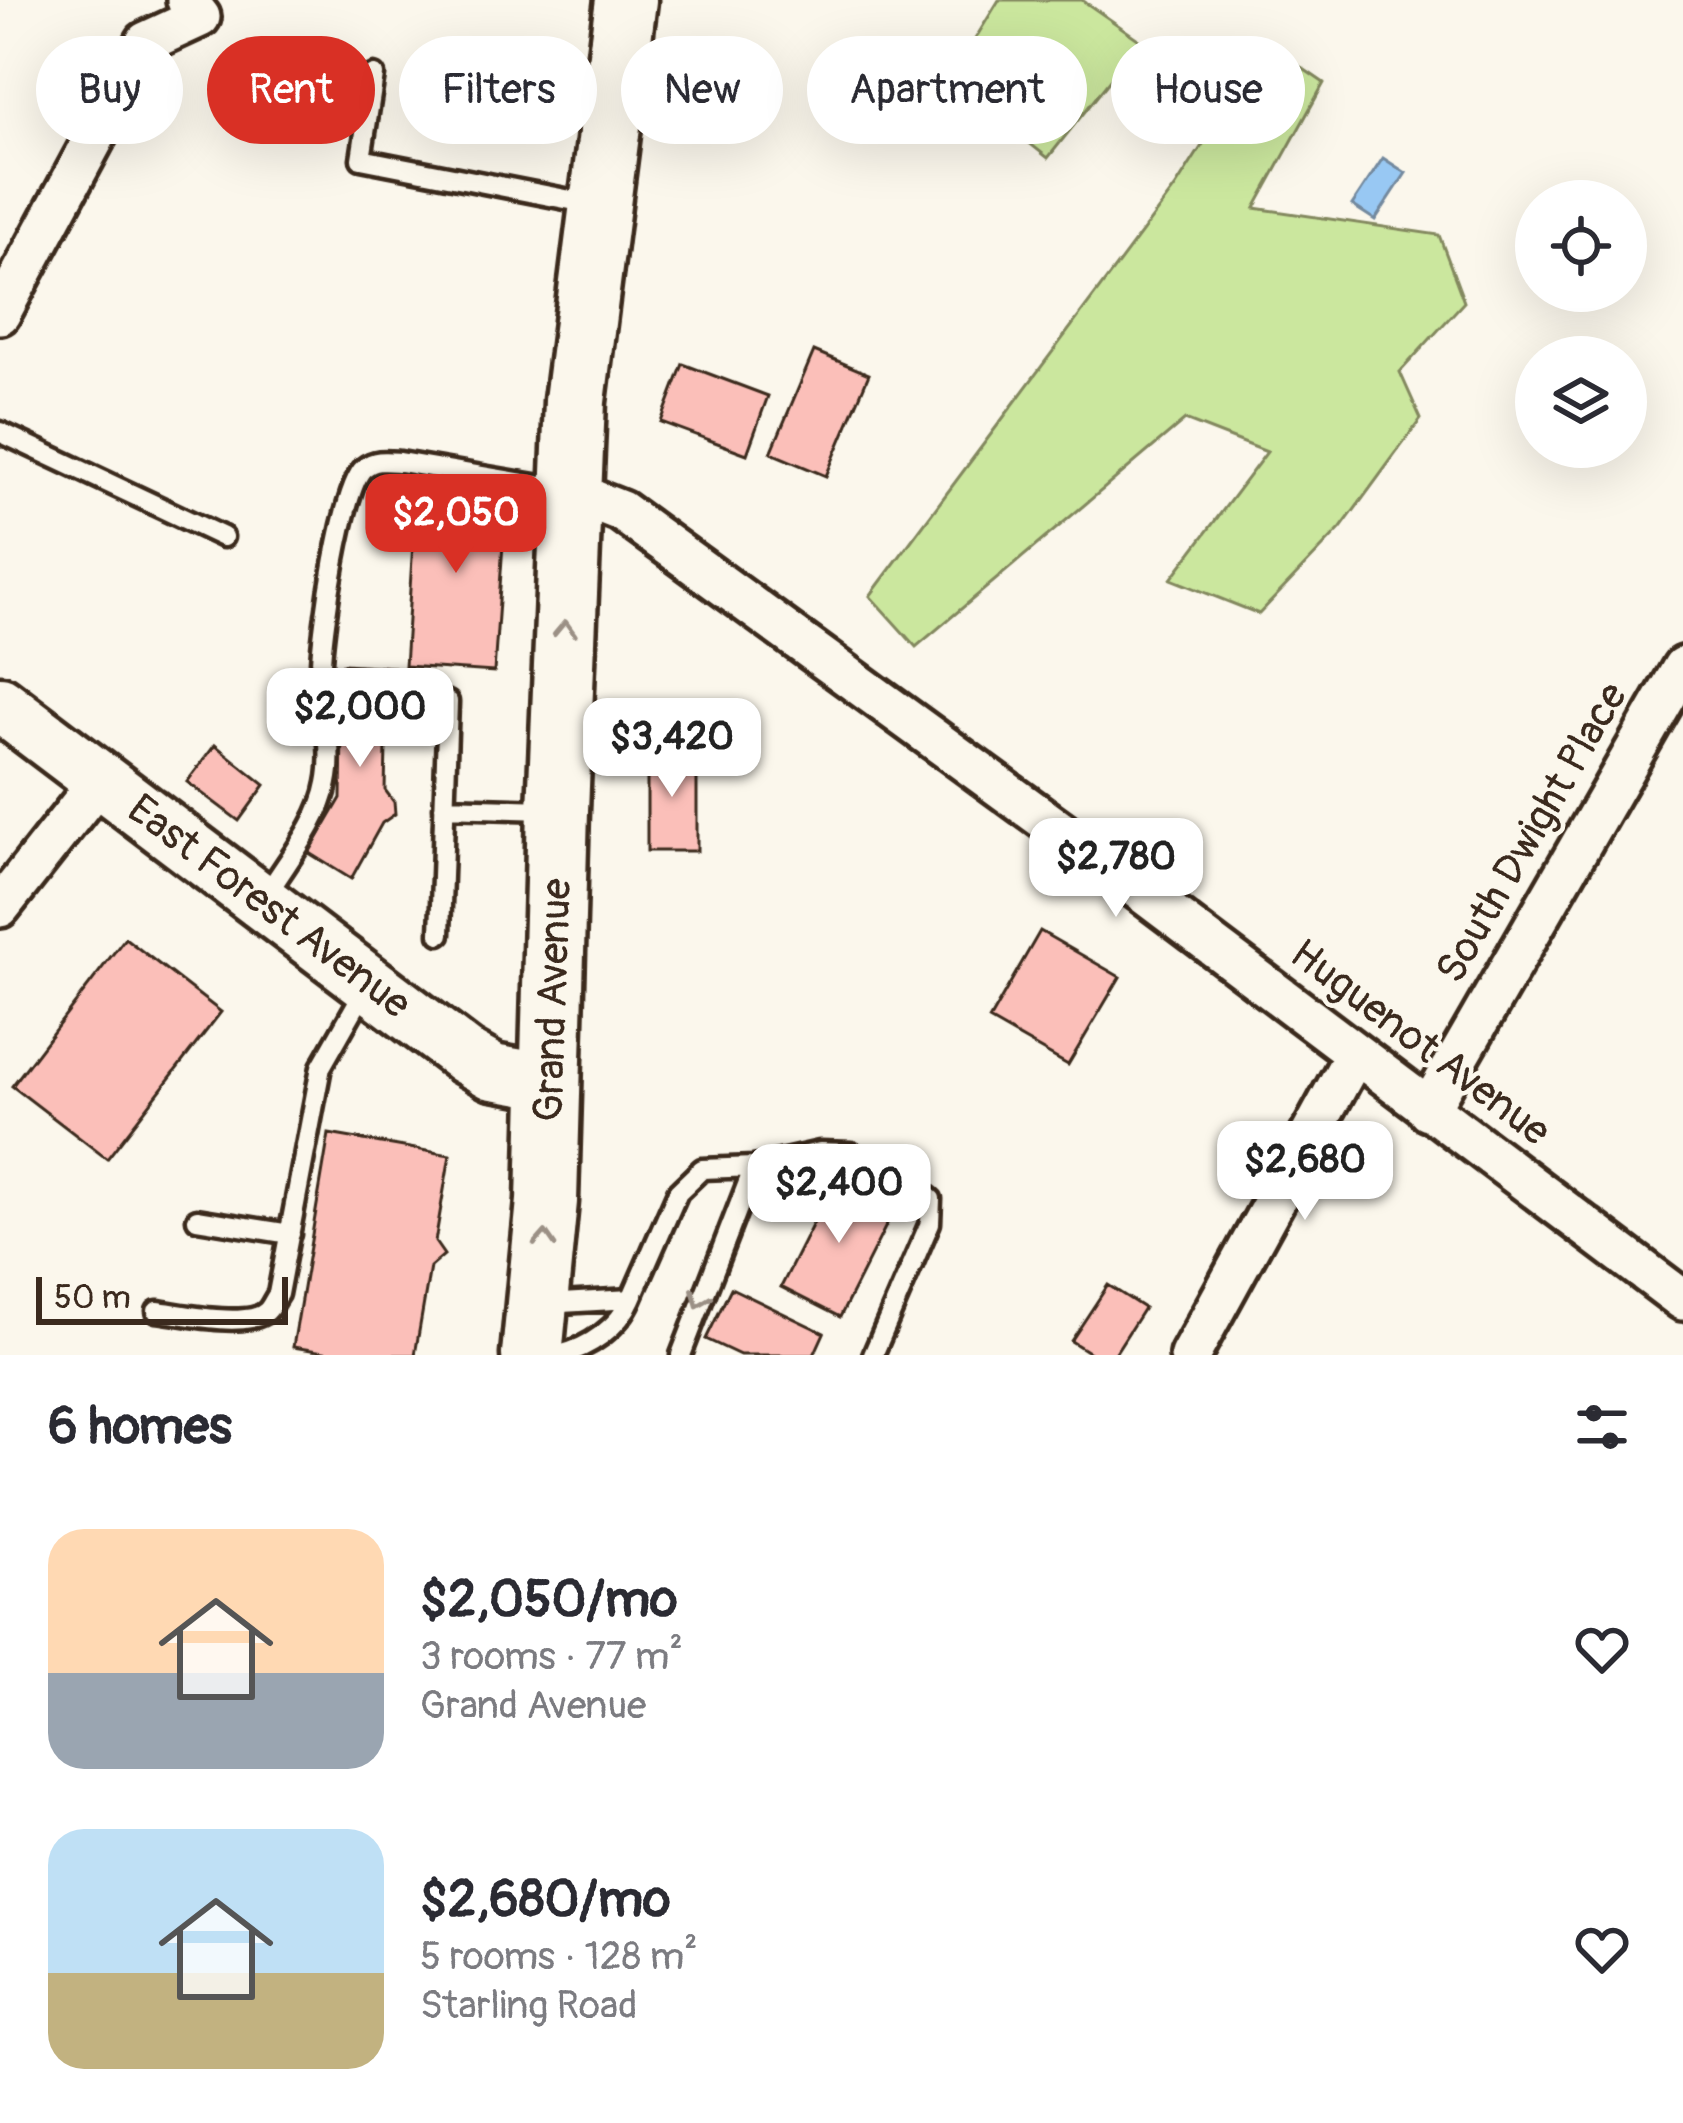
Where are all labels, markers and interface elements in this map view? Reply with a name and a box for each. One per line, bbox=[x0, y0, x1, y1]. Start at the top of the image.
chip: Buy bbox=[36, 36, 183, 144]
chip: Rent bbox=[207, 36, 375, 144]
chip: Filters bbox=[399, 36, 597, 144]
chip: New bbox=[621, 36, 783, 144]
chip: Apartment bbox=[807, 36, 1087, 144]
chip: House bbox=[1111, 36, 1305, 144]
map controls bbox=[1515, 180, 1647, 468]
button: locate bbox=[1515, 180, 1647, 312]
button: layers bbox=[1515, 336, 1647, 468]
pin: $2,050 bbox=[358, 474, 554, 576]
text: $2,050 bbox=[392, 488, 520, 537]
one-way arrow bbox=[552, 619, 578, 638]
pin: $2,000 bbox=[262, 668, 458, 770]
street label: South Dwight Place bbox=[1425, 673, 1639, 992]
text: $2,000 bbox=[294, 682, 426, 731]
pin: $3,420 bbox=[574, 698, 770, 800]
text: $3,420 bbox=[610, 712, 734, 761]
street label: East Forest Avenue bbox=[117, 784, 421, 1030]
pin: $2,780 bbox=[1018, 818, 1214, 920]
text: $2,780 bbox=[1056, 832, 1176, 881]
street label: Grand Avenue bbox=[523, 877, 583, 1123]
street label: Huguenot Avenue bbox=[1280, 928, 1561, 1158]
pin: $2,680 bbox=[1207, 1121, 1403, 1223]
text: $2,680 bbox=[1244, 1135, 1366, 1184]
pin: $2,400 bbox=[741, 1144, 937, 1246]
text: $2,400 bbox=[775, 1158, 903, 1207]
one-way arrow bbox=[532, 1229, 558, 1248]
scale bar bbox=[36, 1271, 288, 1324]
text: 50 m bbox=[54, 1277, 131, 1318]
one-way arrow bbox=[690, 1288, 714, 1309]
icon: filters bbox=[1569, 1394, 1635, 1460]
text: 6 homes bbox=[48, 1395, 232, 1459]
text: $2,050/mo bbox=[420, 1568, 677, 1632]
icon: home bbox=[144, 1577, 288, 1721]
icon: heart bbox=[1569, 1616, 1635, 1682]
text: 3 rooms · 77 m² bbox=[420, 1632, 683, 1681]
text: Grand Avenue bbox=[420, 1681, 646, 1730]
text: $2,680/mo bbox=[420, 1868, 670, 1932]
icon: home bbox=[144, 1877, 288, 2021]
icon: heart bbox=[1569, 1916, 1635, 1982]
text: 5 rooms · 128 m² bbox=[420, 1932, 698, 1981]
text: Starling Road bbox=[420, 1981, 637, 2030]

